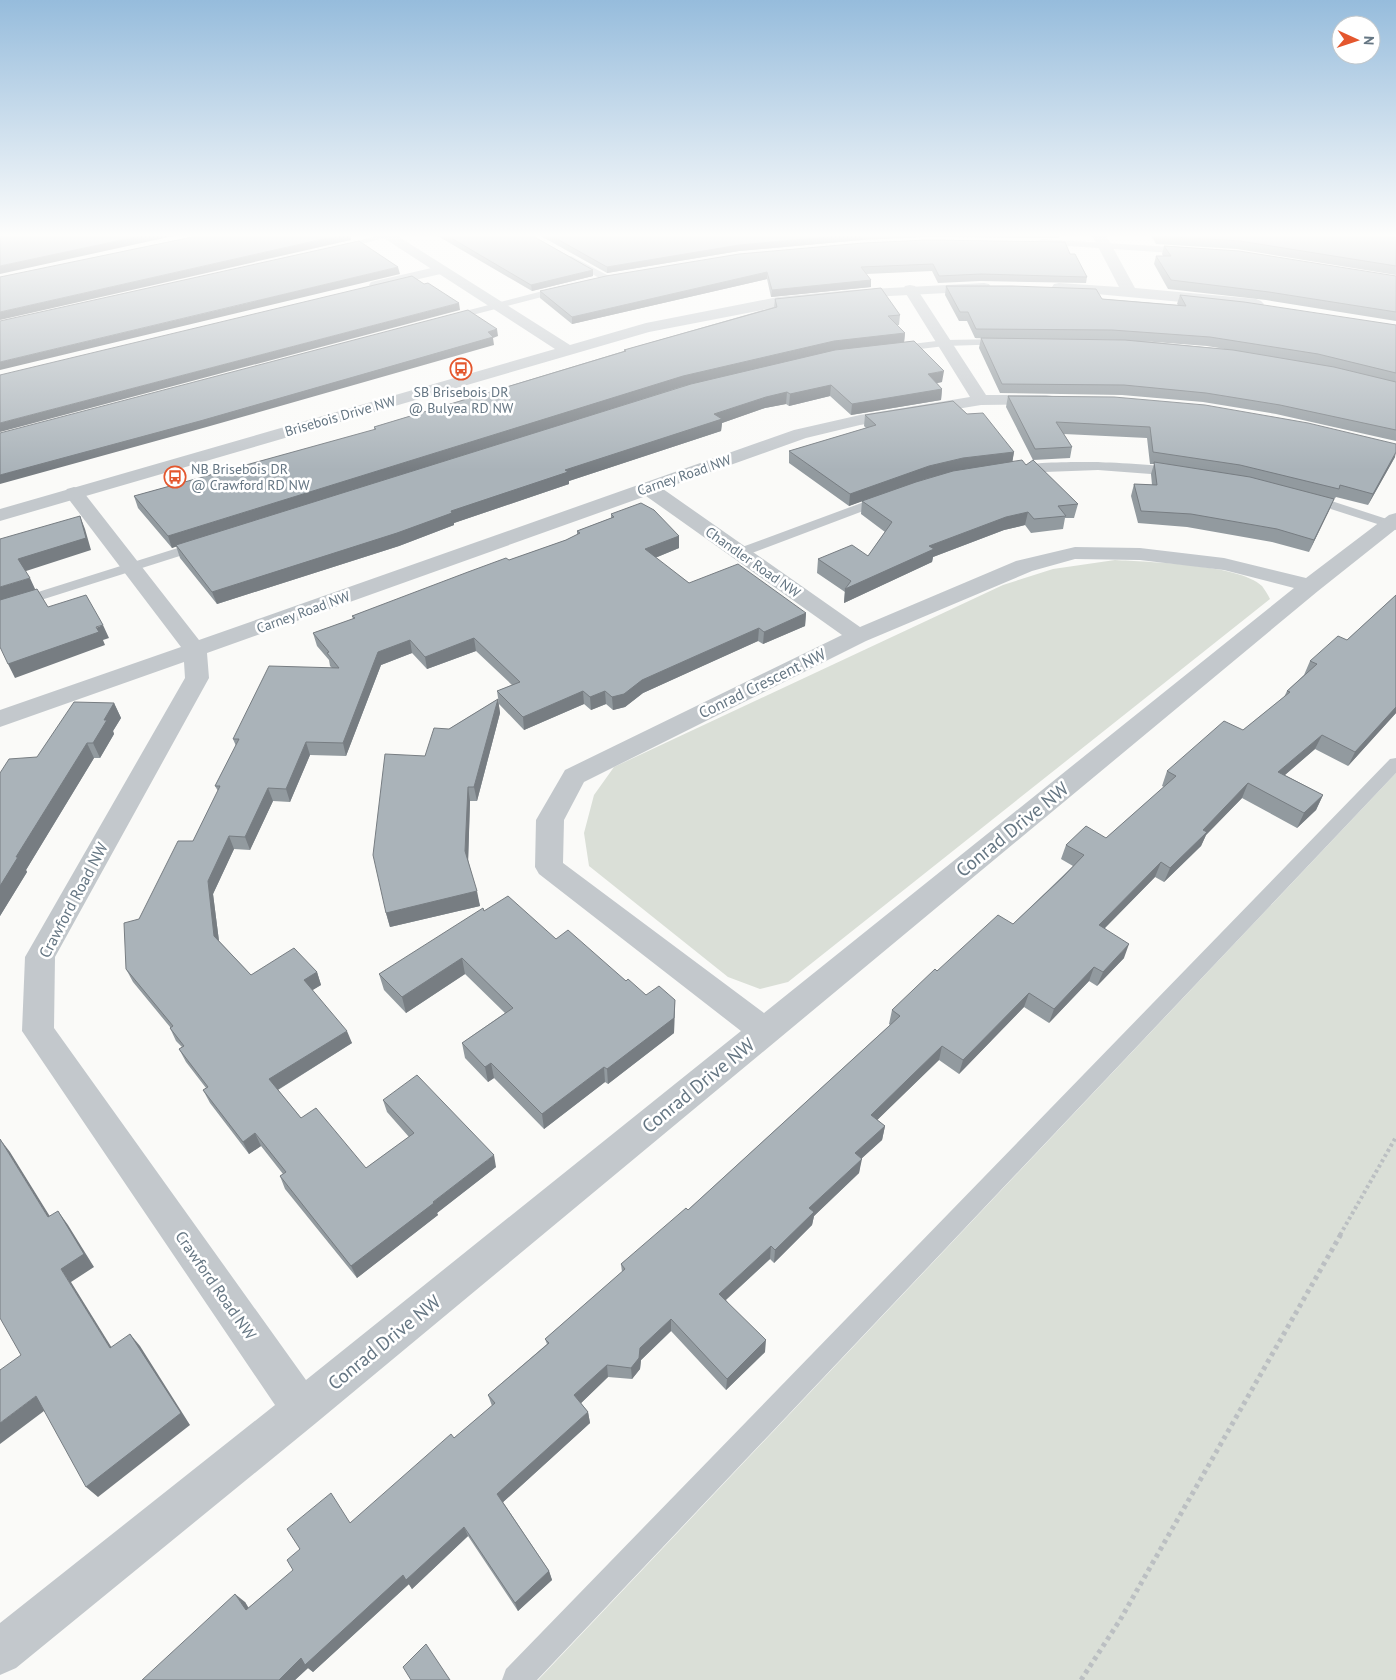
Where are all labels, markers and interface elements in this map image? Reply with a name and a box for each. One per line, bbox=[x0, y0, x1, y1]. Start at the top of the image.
north arrow bbox=[1331, 15, 1381, 65]
text: N bbox=[1360, 36, 1378, 46]
bus stop icon: SB Brisebois DR @ Bulyea RD NW bbox=[449, 357, 473, 381]
place label: SB Brisebois DR @ Bulyea RD NW bbox=[409, 383, 514, 417]
street label: Brisebois Drive NW bbox=[283, 391, 398, 440]
street label: Carney Road NW bbox=[635, 450, 734, 499]
place label: NB Brisebois DR @ Crawford RD NW bbox=[191, 460, 310, 494]
bus stop icon: NB Brisebois DR @ Crawford RD NW bbox=[163, 465, 187, 489]
street label: Chandler Road NW bbox=[702, 523, 804, 602]
street label: Carney Road NW bbox=[254, 587, 353, 637]
street label: Conrad Crescent NW bbox=[695, 643, 829, 722]
street label: Conrad Drive NW bbox=[951, 776, 1073, 882]
street label: Crawford Road NW bbox=[34, 838, 112, 961]
street label: Conrad Drive NW bbox=[637, 1032, 759, 1138]
street label: Crawford Road NW bbox=[171, 1227, 261, 1344]
street label: Conrad Drive NW bbox=[323, 1289, 445, 1395]

